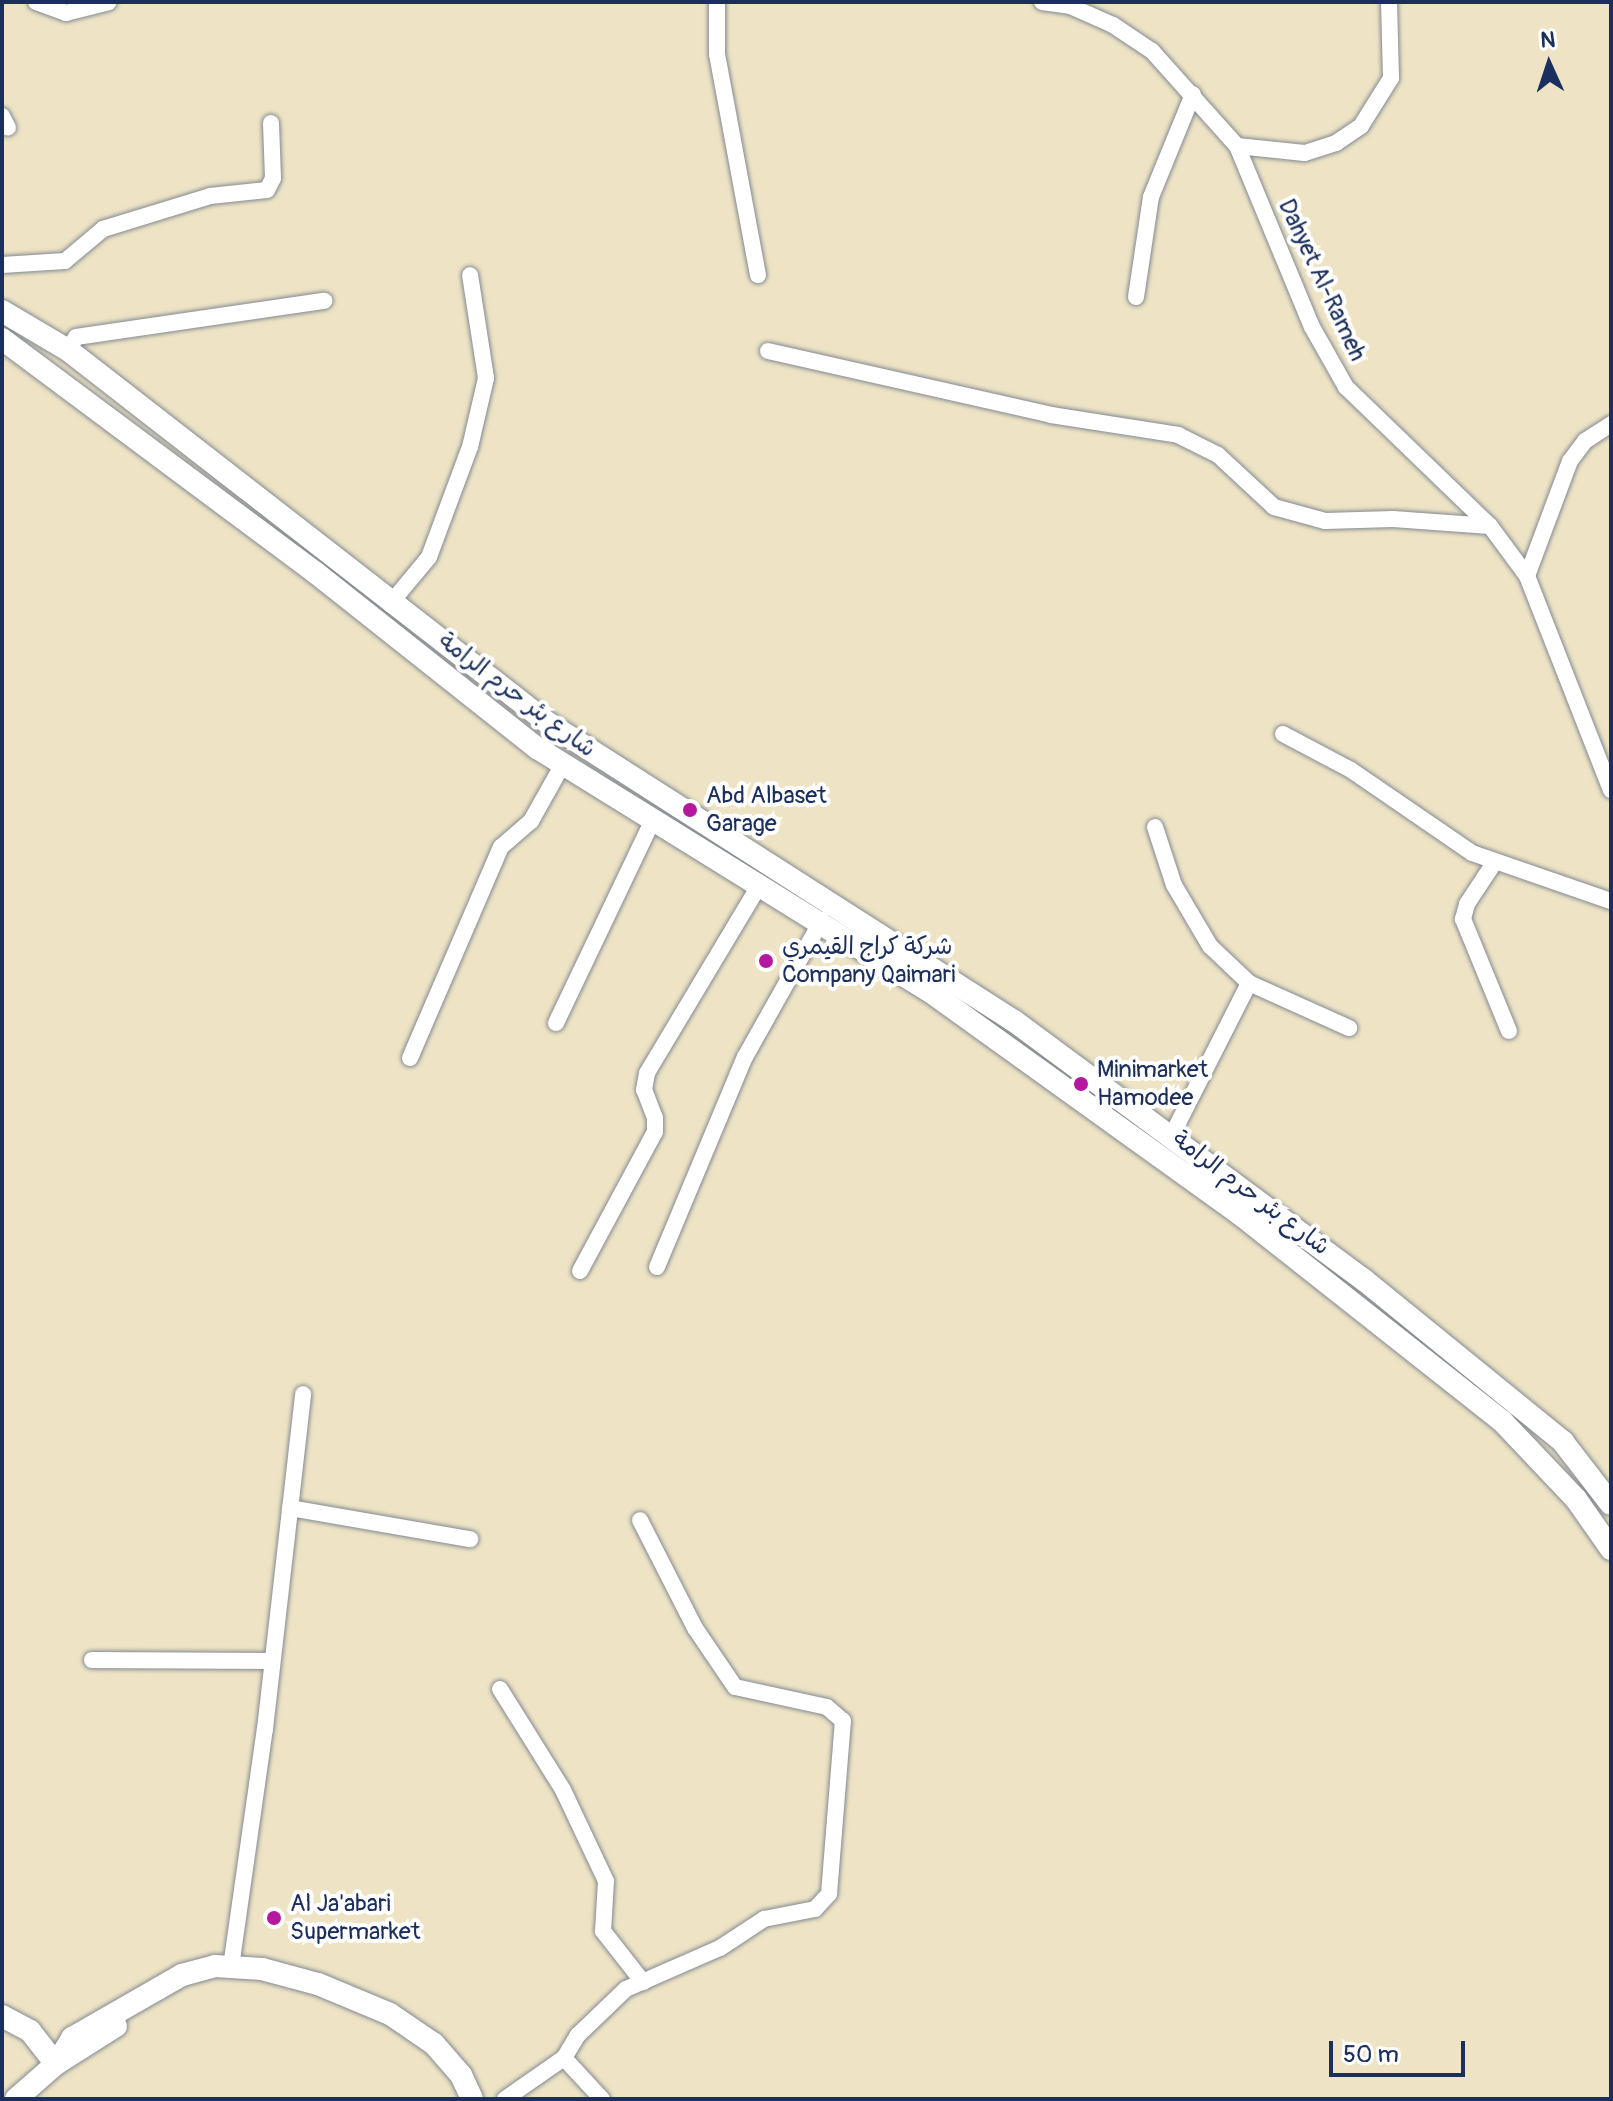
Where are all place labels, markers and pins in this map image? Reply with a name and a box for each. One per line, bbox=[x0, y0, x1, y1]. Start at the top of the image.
place label: Abd Albaset Garage bbox=[706, 782, 827, 838]
marker: Abd Albaset Garage bbox=[681, 801, 699, 819]
place label: شركة كراج القيمري Company Qaimari bbox=[782, 933, 955, 989]
marker: شركة كراج القيمري Company Qaimari bbox=[757, 952, 775, 970]
place label: Minimarket Hamodee bbox=[1097, 1056, 1208, 1112]
marker: Minimarket Hamodee bbox=[1072, 1075, 1090, 1093]
place label: Al Ja'abari Supermarket bbox=[290, 1890, 420, 1946]
marker: Al Ja'abari Supermarket bbox=[265, 1909, 283, 1927]

